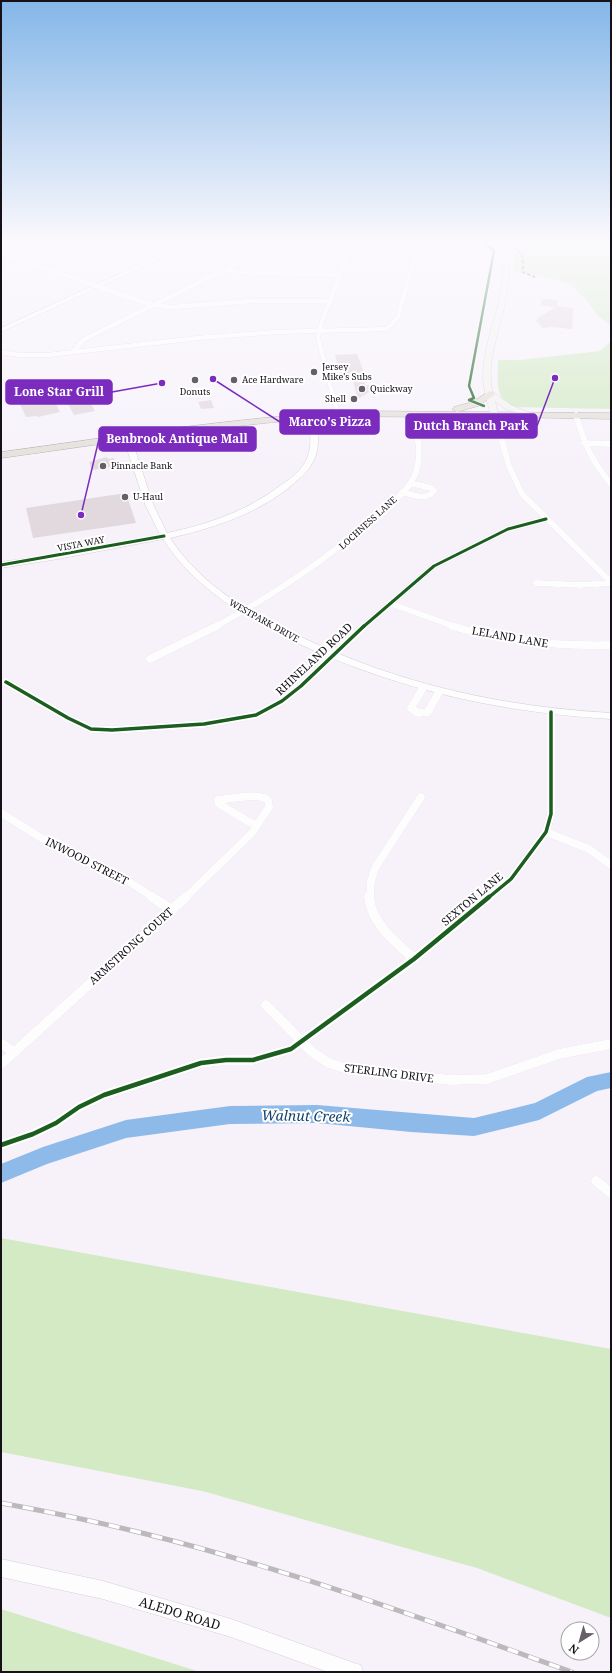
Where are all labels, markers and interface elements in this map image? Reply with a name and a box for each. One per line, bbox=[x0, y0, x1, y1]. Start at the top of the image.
place label: Jersey Mike's Subs bbox=[321, 360, 372, 383]
marker: Jersey Mike's Subs bbox=[309, 367, 319, 377]
place label: Ace Hardware bbox=[242, 373, 304, 386]
marker: Donuts bbox=[190, 375, 200, 385]
marker: Ace Hardware bbox=[229, 375, 239, 385]
callout: Lone Star Grill bbox=[6, 380, 112, 404]
place label: Quickway bbox=[370, 382, 414, 395]
text: Lone Star Grill bbox=[14, 383, 105, 400]
marker: Quickway bbox=[357, 384, 367, 394]
place label: Donuts bbox=[180, 385, 210, 398]
place label: Shell bbox=[325, 392, 346, 405]
marker: Shell bbox=[349, 394, 359, 404]
callout: Marco's Pizza bbox=[280, 410, 379, 434]
text: Marco's Pizza bbox=[289, 413, 371, 430]
callout: Dutch Branch Park bbox=[406, 414, 537, 438]
text: Dutch Branch Park bbox=[413, 417, 529, 434]
callout: Benbrook Antique Mall bbox=[99, 427, 256, 451]
text: Benbrook Antique Mall bbox=[106, 430, 248, 447]
place label: Pinnacle Bank bbox=[111, 459, 173, 472]
marker: Pinnacle Bank bbox=[98, 461, 108, 471]
place label: U-Haul bbox=[133, 490, 163, 503]
marker: U-Haul bbox=[120, 492, 130, 502]
street label: LOCHNESS LANE bbox=[336, 493, 400, 552]
street label: VISTA WAY bbox=[56, 532, 106, 554]
street label: WESTPARK DRIVE bbox=[227, 596, 302, 645]
street label: RHINELAND ROAD bbox=[272, 619, 355, 698]
street label: LELAND LANE bbox=[471, 622, 550, 651]
street label: INWOOD STREET bbox=[43, 833, 131, 888]
street label: SEXTON LANE bbox=[438, 868, 506, 929]
street label: ARMSTRONG COURT bbox=[85, 904, 176, 988]
street label: STERLING DRIVE bbox=[343, 1060, 435, 1085]
water label: Walnut Creek bbox=[262, 1105, 352, 1126]
street label: ALEDO ROAD bbox=[137, 1592, 223, 1634]
north arrow bbox=[560, 1621, 600, 1661]
text: N bbox=[565, 1641, 582, 1658]

